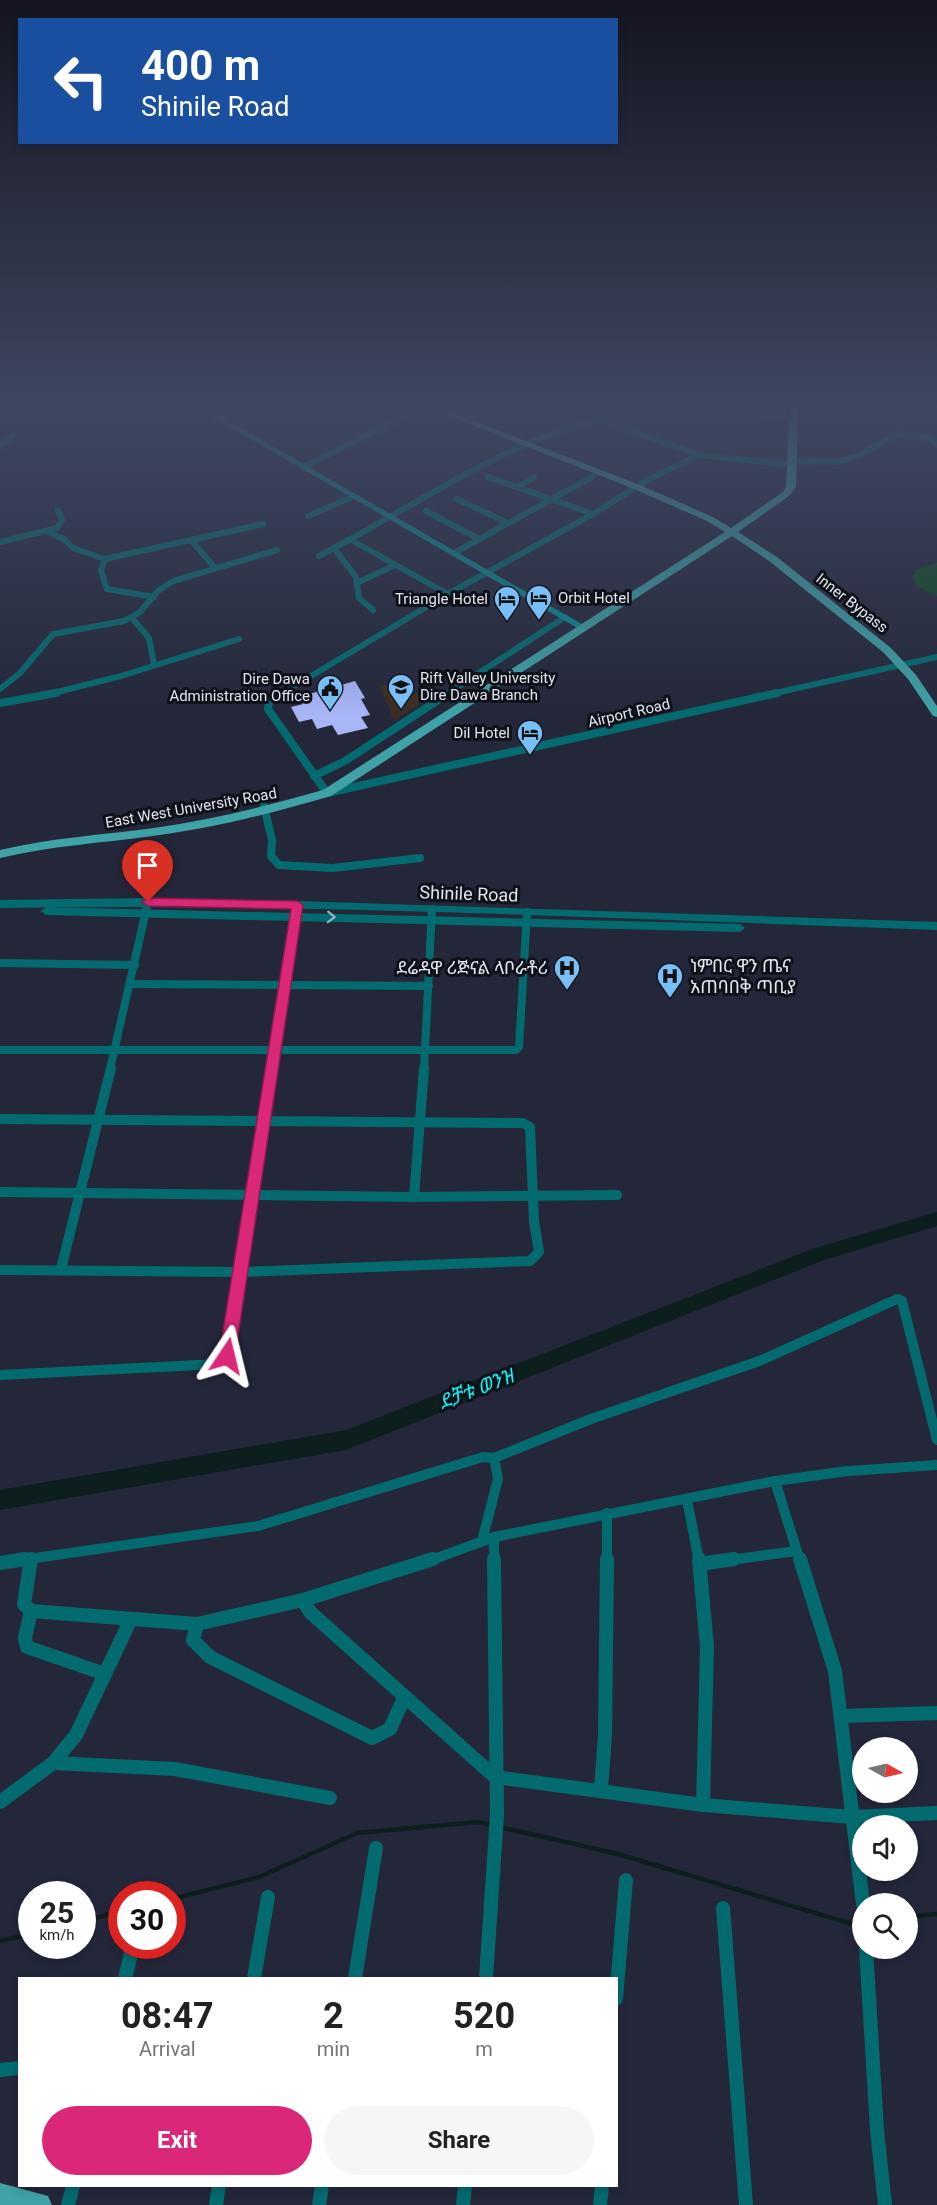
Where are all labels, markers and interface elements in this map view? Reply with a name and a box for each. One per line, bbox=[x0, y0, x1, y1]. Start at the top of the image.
text: 400 m bbox=[141, 41, 260, 90]
icon: left bbox=[42, 42, 120, 120]
text: Shinile Road bbox=[141, 91, 289, 123]
street label: Inner Bypass bbox=[813, 569, 891, 637]
hotel icon: Orbit Hotel bbox=[524, 583, 554, 621]
hotel icon: Triangle Hotel bbox=[492, 584, 522, 622]
place label: Orbit Hotel bbox=[558, 589, 630, 607]
place label: Triangle Hotel bbox=[395, 590, 488, 608]
place label: Rift Valley University Dire Dawa Branch bbox=[420, 669, 555, 704]
place label: Dire Dawa Administration Office bbox=[169, 670, 310, 705]
school or university icon: Rift Valley University Dire Dawa Branch bbox=[386, 672, 416, 710]
public building icon: Dire Dawa Administration Office bbox=[315, 673, 345, 711]
street label: Airport Road bbox=[586, 695, 672, 731]
hotel icon: Dil Hotel bbox=[515, 718, 545, 756]
place label: Dil Hotel bbox=[453, 724, 510, 742]
street label: East West University Road bbox=[104, 784, 278, 832]
pin bbox=[122, 840, 173, 902]
icon: arrive bbox=[131, 849, 164, 882]
street label: Shinile Road bbox=[419, 881, 519, 906]
one-way arrow bbox=[327, 910, 336, 923]
hospital icon: ደሬዳዋ ሪጅናል ላቦራቶሪ bbox=[552, 953, 582, 991]
place label: ነምበር ዋን ጤና አጠባበቅ ጣቢያ bbox=[690, 955, 796, 997]
place label: ደሬዳዋ ሪጅናል ላቦራቶሪ bbox=[396, 957, 548, 978]
hospital icon: ነምበር ዋን ጤና አጠባበቅ ጣቢያ bbox=[655, 961, 685, 999]
position arrow bbox=[195, 1324, 259, 1388]
water label: ደቻቱ ወንዝ bbox=[435, 1363, 519, 1414]
north arrow bbox=[852, 1737, 918, 1803]
map controls bbox=[852, 1737, 918, 1959]
button: sound bbox=[852, 1815, 918, 1881]
speed limit sign: 30 bbox=[108, 1881, 186, 1959]
button: search bbox=[852, 1893, 918, 1959]
text: 25 bbox=[40, 1895, 74, 1930]
text: km/h bbox=[39, 1926, 75, 1944]
text: 08:47 bbox=[121, 1995, 214, 2037]
text: 2 bbox=[323, 1995, 344, 2037]
text: 520 bbox=[453, 1995, 515, 2037]
text: Arrival bbox=[139, 2037, 196, 2061]
text: min bbox=[317, 2037, 350, 2061]
text: m bbox=[475, 2037, 493, 2061]
button: Exit bbox=[42, 2106, 312, 2175]
button: Share bbox=[324, 2106, 594, 2175]

